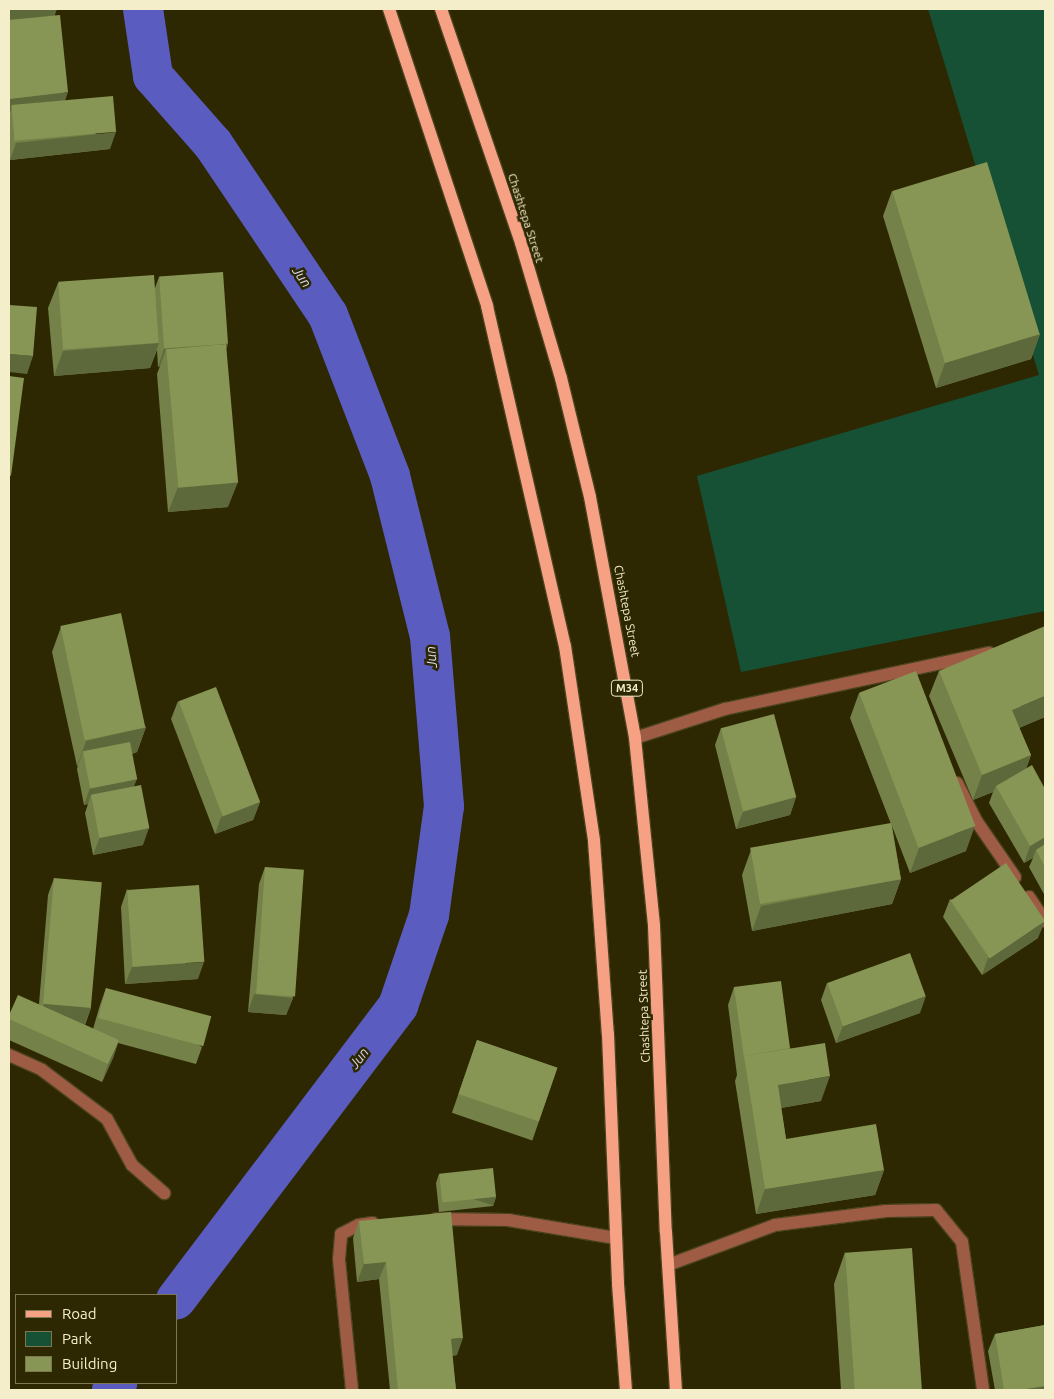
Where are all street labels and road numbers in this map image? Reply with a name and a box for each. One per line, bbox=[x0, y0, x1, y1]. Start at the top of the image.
street label: Chashtepa Street bbox=[505, 171, 547, 265]
street label: Chashtepa Street bbox=[611, 564, 643, 658]
road number: M34 bbox=[611, 680, 643, 696]
street label: Chashtepa Street bbox=[635, 969, 653, 1063]

